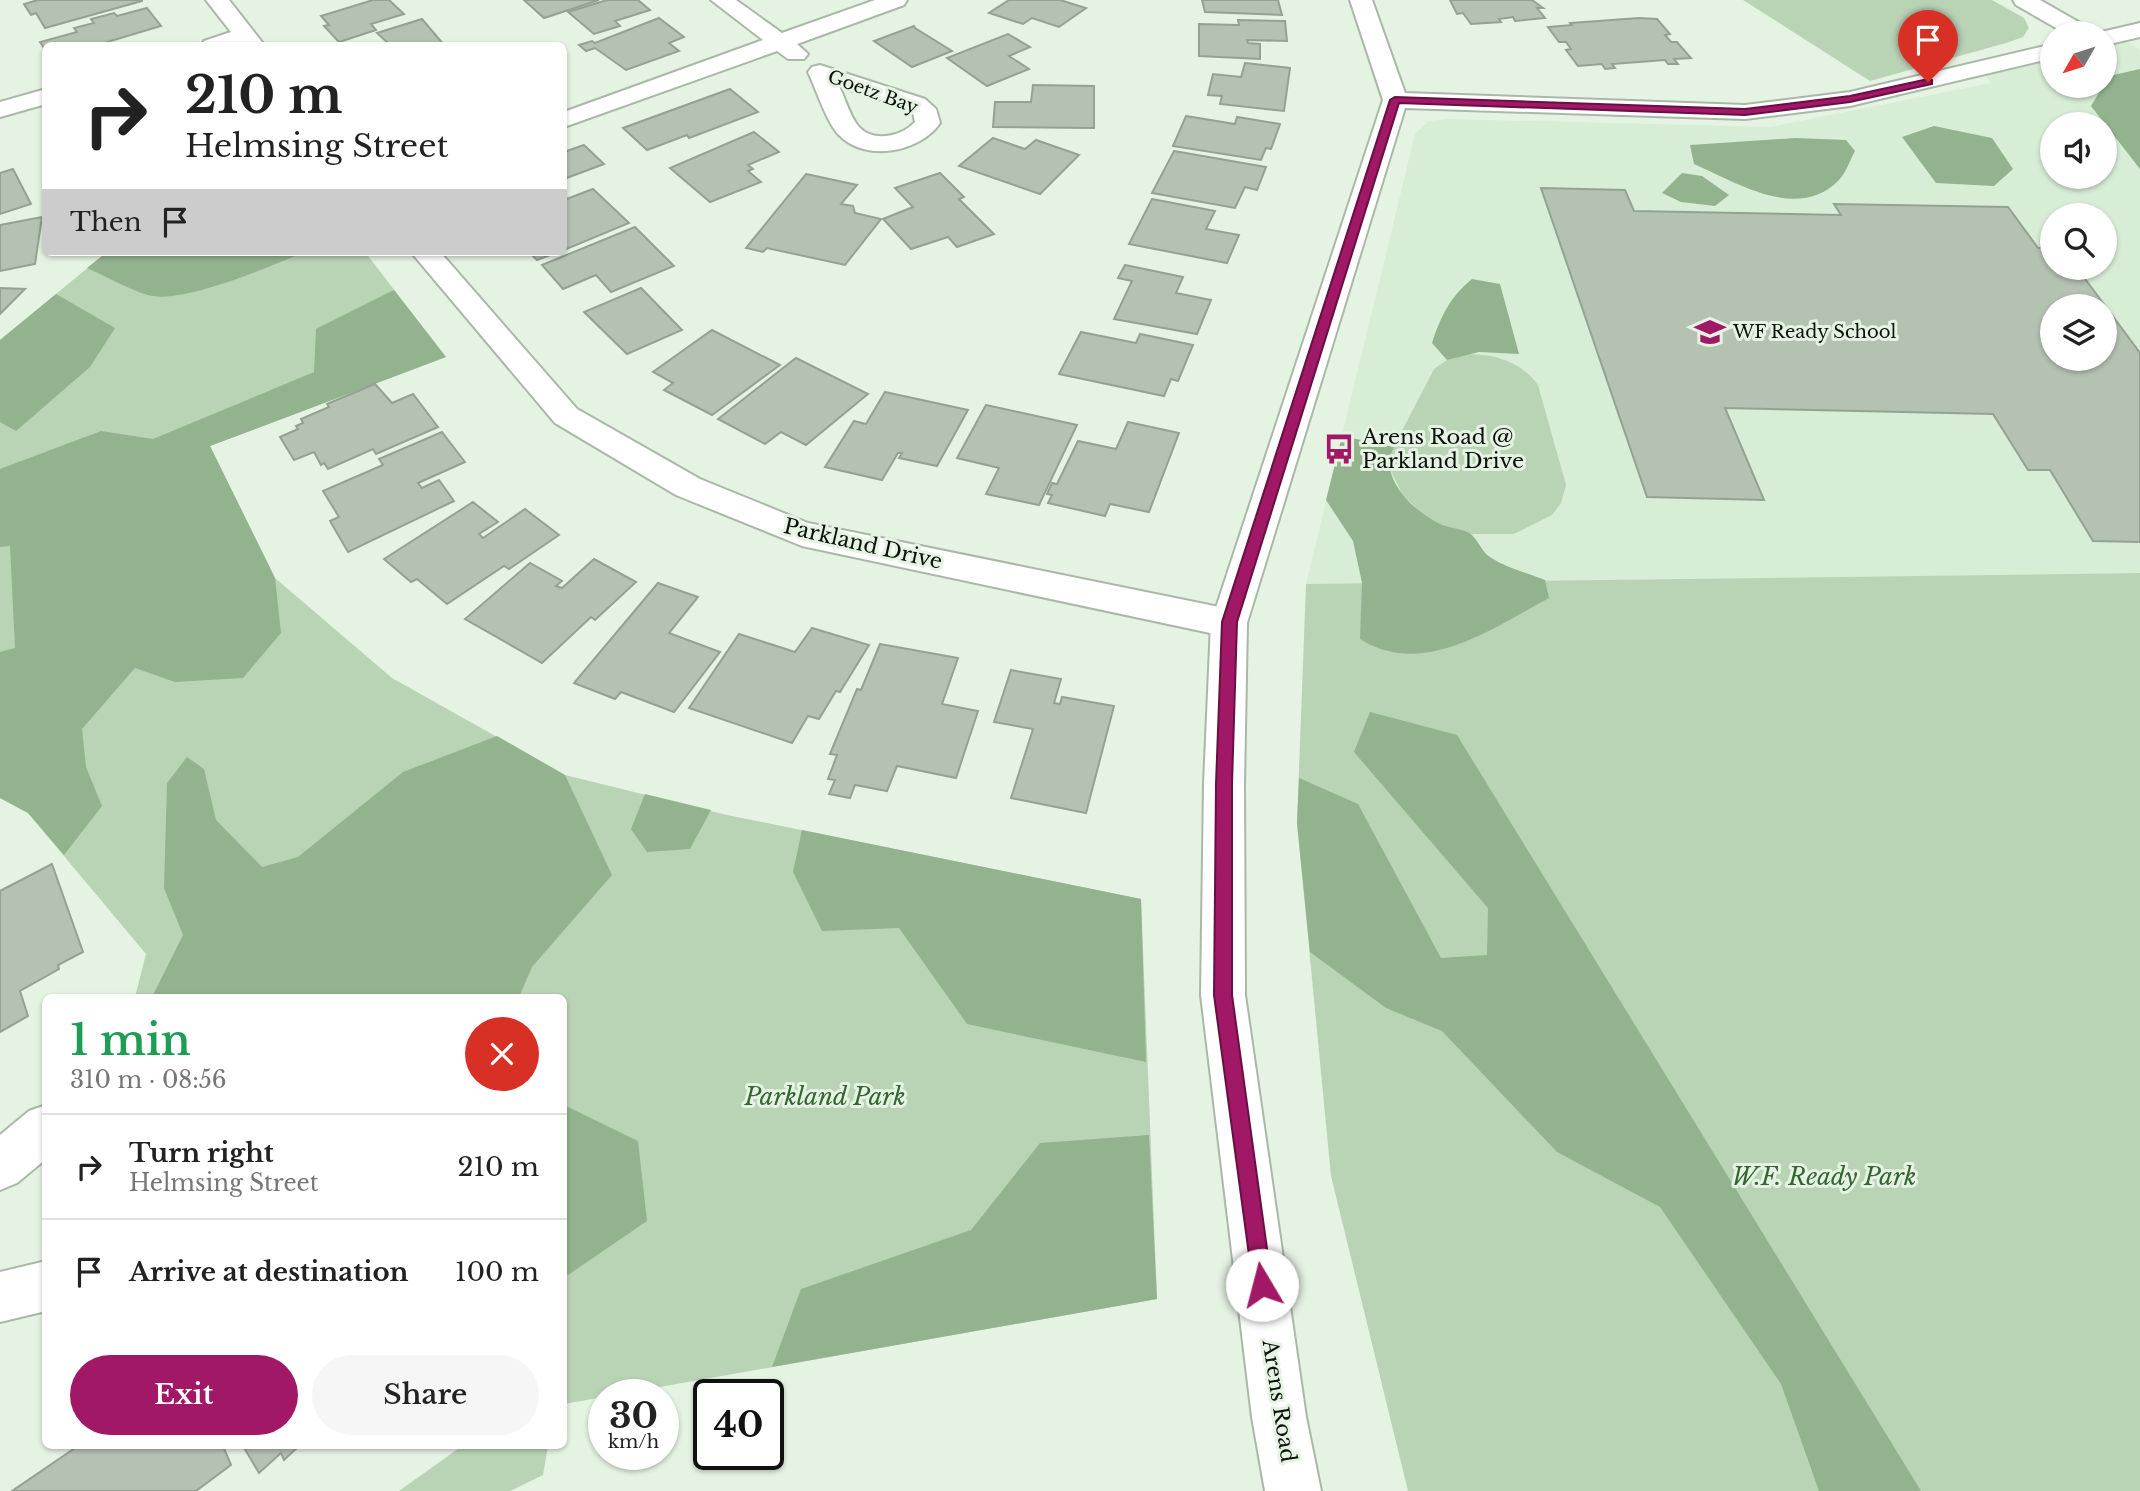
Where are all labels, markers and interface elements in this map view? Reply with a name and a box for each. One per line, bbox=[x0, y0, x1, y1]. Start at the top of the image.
pin bbox=[1898, 10, 1958, 82]
icon: arrive bbox=[1909, 21, 1947, 59]
north arrow bbox=[2040, 21, 2118, 98]
map controls bbox=[2040, 21, 2117, 371]
text: 210 m bbox=[185, 65, 343, 126]
street label: Goetz Bay bbox=[825, 65, 922, 119]
icon: right bbox=[70, 70, 161, 161]
button: sound bbox=[2040, 112, 2117, 189]
text: Helmsing Street bbox=[185, 126, 449, 166]
icon: arrive bbox=[156, 203, 194, 241]
button: search bbox=[2040, 203, 2117, 280]
text: Then bbox=[70, 206, 142, 238]
button: layers bbox=[2040, 294, 2117, 371]
school or university icon: WF Ready School bbox=[1693, 315, 1727, 349]
place label: WF Ready School bbox=[1732, 321, 1897, 343]
place label: Arens Road @ Parkland Drive bbox=[1361, 424, 1524, 474]
bus stop icon: Arens Road @ Parkland Drive bbox=[1322, 432, 1356, 466]
street label: Parkland Drive bbox=[781, 513, 945, 575]
text: 1 min bbox=[70, 1014, 191, 1066]
button: close bbox=[465, 1017, 539, 1091]
text: 310 m · 08:56 bbox=[70, 1066, 227, 1094]
park label: Parkland Park bbox=[743, 1082, 906, 1111]
text: Turn right bbox=[129, 1137, 274, 1169]
icon: right bbox=[70, 1148, 108, 1186]
text: 210 m bbox=[457, 1151, 539, 1183]
park label: W.F. Ready Park bbox=[1732, 1162, 1916, 1191]
text: Helmsing Street bbox=[129, 1169, 318, 1197]
position arrow bbox=[1225, 1248, 1299, 1322]
icon: arrive bbox=[70, 1253, 108, 1291]
text: Arrive at destination bbox=[129, 1256, 409, 1288]
text: 100 m bbox=[455, 1256, 539, 1288]
street label: Arens Road bbox=[1256, 1337, 1302, 1464]
button: Exit bbox=[70, 1355, 298, 1435]
button: Share bbox=[312, 1355, 539, 1435]
speed limit sign: 40 bbox=[693, 1379, 784, 1470]
text: 30 bbox=[609, 1394, 658, 1437]
text: km/h bbox=[608, 1431, 659, 1453]

